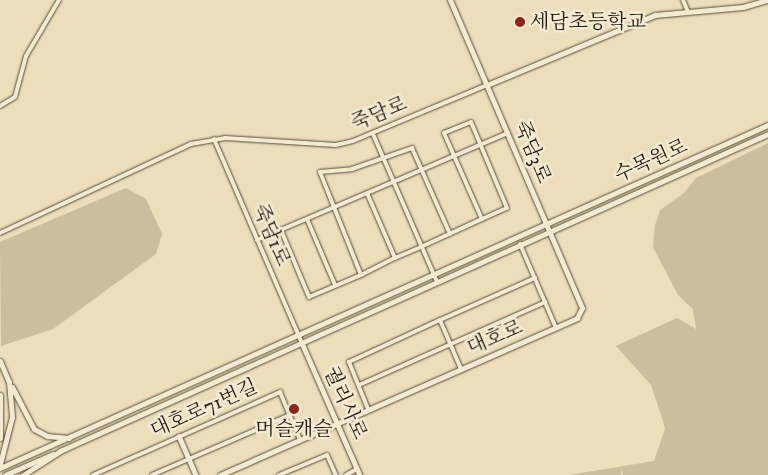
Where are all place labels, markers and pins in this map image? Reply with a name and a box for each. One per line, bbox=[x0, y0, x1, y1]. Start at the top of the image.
place label: 세담초등학교 bbox=[530, 10, 646, 34]
marker: 세담초등학교 bbox=[514, 16, 526, 28]
marker: 머슬캐슬 bbox=[288, 403, 300, 415]
place label: 머슬캐슬 bbox=[255, 417, 333, 441]

